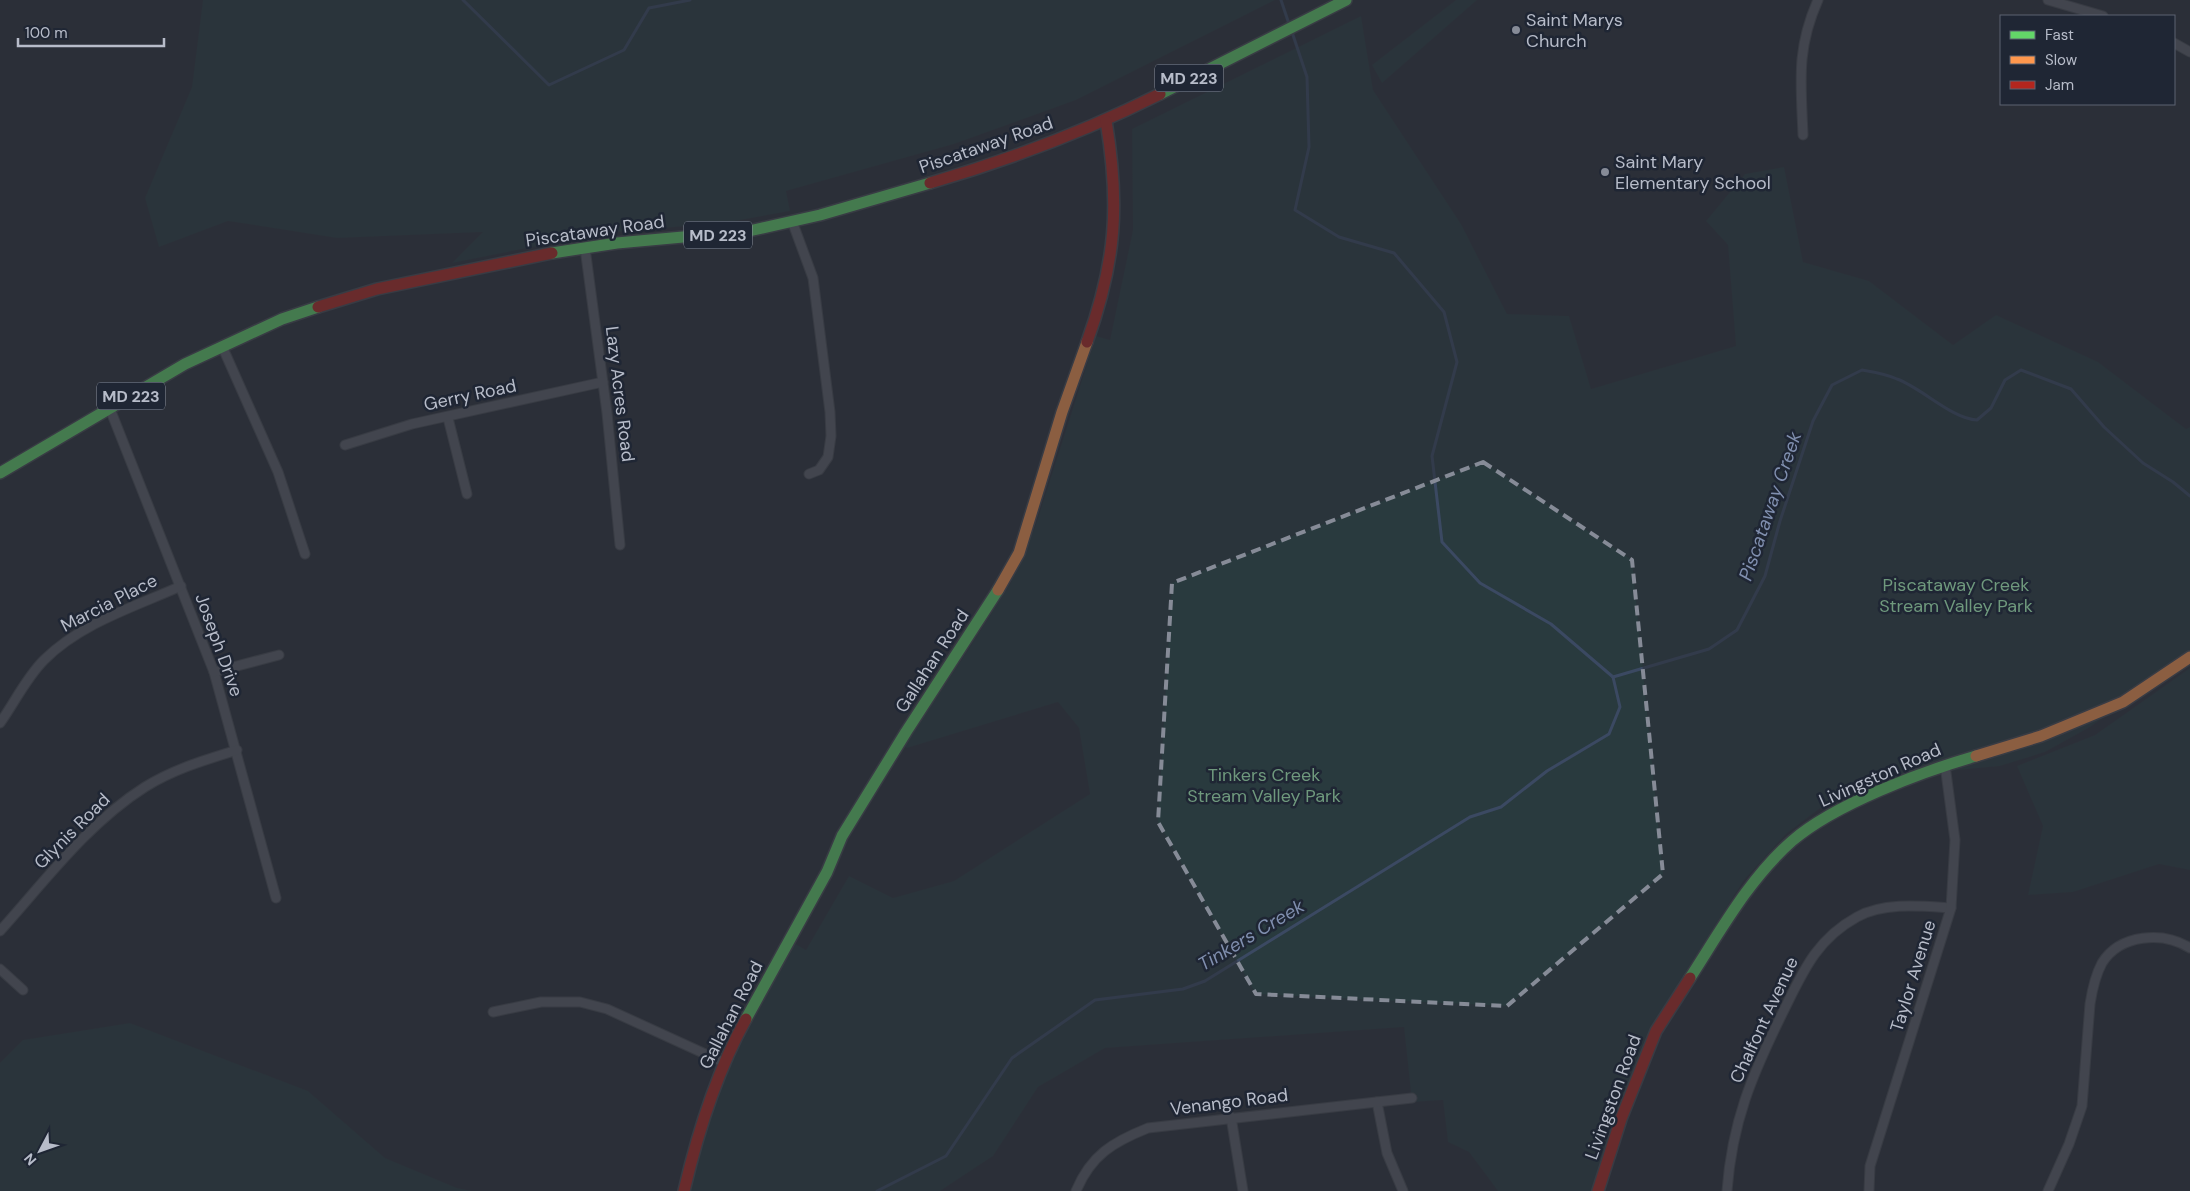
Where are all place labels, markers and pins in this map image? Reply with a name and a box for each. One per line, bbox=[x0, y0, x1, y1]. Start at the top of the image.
place label: Saint Marys Church bbox=[1526, 8, 1623, 53]
marker: Saint Marys Church bbox=[1510, 24, 1522, 36]
place label: Saint Mary Elementary School bbox=[1615, 150, 1771, 195]
marker: Saint Mary Elementary School bbox=[1599, 166, 1611, 178]

